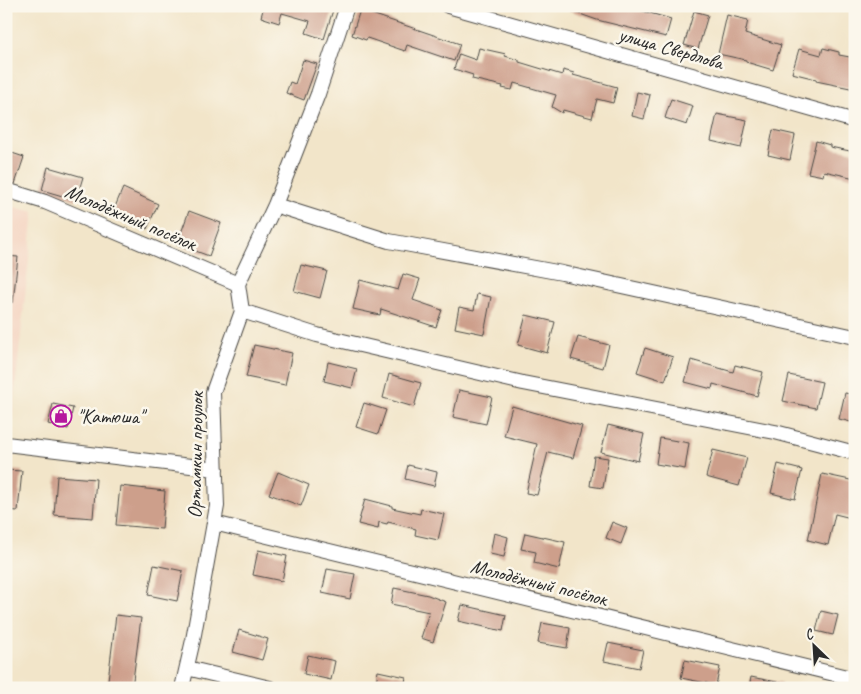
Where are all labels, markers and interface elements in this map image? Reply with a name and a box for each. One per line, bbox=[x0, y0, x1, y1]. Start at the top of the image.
street label: улица Свердлова bbox=[615, 21, 728, 76]
street label: Молодёжный посёлок bbox=[61, 179, 202, 257]
street label: Ортамкин проулок bbox=[182, 390, 209, 519]
shop icon: "Катюша" bbox=[49, 404, 73, 428]
place label: "Катюша" bbox=[77, 404, 148, 429]
street label: Молодёжный посёлок bbox=[468, 553, 611, 612]
north arrow bbox=[788, 622, 838, 672]
text: С bbox=[802, 625, 817, 644]

